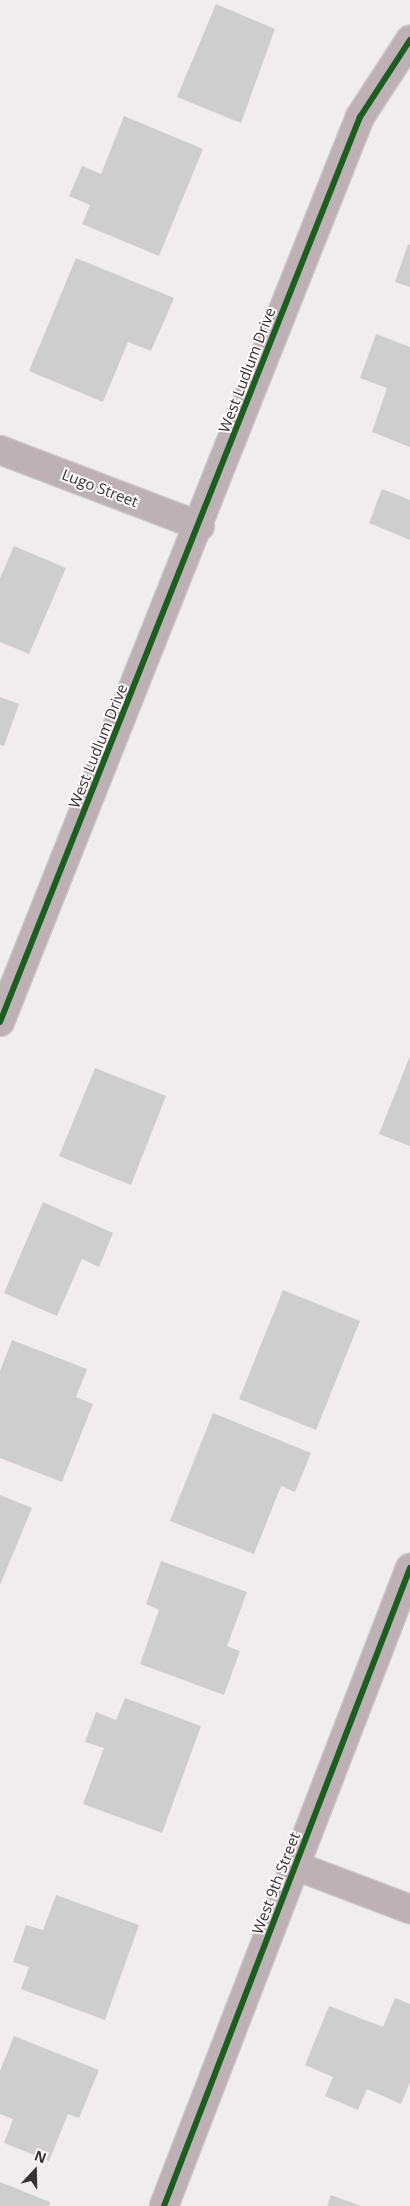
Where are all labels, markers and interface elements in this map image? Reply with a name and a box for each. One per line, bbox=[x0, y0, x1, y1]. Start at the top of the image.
street label: West Ludlum Drive bbox=[215, 305, 279, 435]
street label: Lugo Street bbox=[59, 465, 141, 511]
street label: West Ludlum Drive bbox=[65, 681, 131, 811]
street label: West 9th Street bbox=[248, 1830, 304, 1936]
north arrow bbox=[10, 2146, 60, 2196]
text: N bbox=[32, 2146, 49, 2167]

